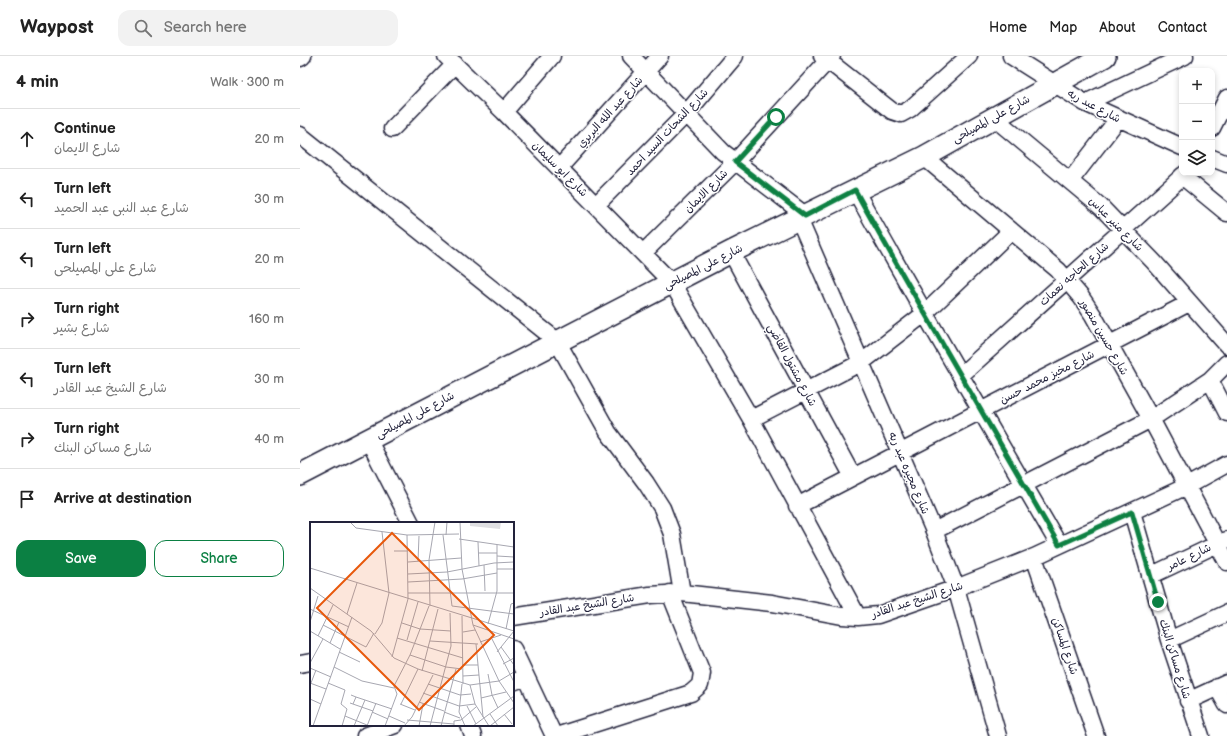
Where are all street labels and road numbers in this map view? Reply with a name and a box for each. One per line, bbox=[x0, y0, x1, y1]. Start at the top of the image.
street label: شارع عبد الله البربري bbox=[575, 74, 647, 152]
street label: شارع الشحات السيد احمد bbox=[623, 86, 712, 180]
street label: شارع عبد ربه bbox=[1064, 87, 1123, 127]
street label: شارع على المصيلحى bbox=[950, 92, 1033, 147]
street label: شارع ابو سليمان bbox=[528, 139, 590, 201]
street label: شارع الايمان bbox=[682, 167, 732, 217]
street label: شارع منير عباس bbox=[1085, 194, 1146, 255]
street label: شارع الحاجه نعمات bbox=[1037, 240, 1113, 310]
street label: شارع على المصيلحى bbox=[661, 241, 746, 294]
street label: شارع حسين منصور bbox=[1075, 296, 1131, 378]
street label: شارع مشتول القاضي bbox=[761, 322, 819, 410]
street label: شارع مخبز محمد حسن bbox=[997, 347, 1097, 408]
street label: شارع على المصيلحى bbox=[374, 389, 457, 443]
street label: شارع مجيره عبد ربه bbox=[884, 430, 932, 517]
street label: شارع عامر bbox=[1164, 541, 1214, 575]
street label: شارع الشيخ عبد القادر bbox=[869, 579, 965, 623]
street label: شارع الشيخ عبد القادر bbox=[538, 591, 636, 621]
street label: شارع المساكن bbox=[1047, 616, 1081, 677]
street label: شارع مساكن البنك bbox=[1155, 618, 1193, 701]

